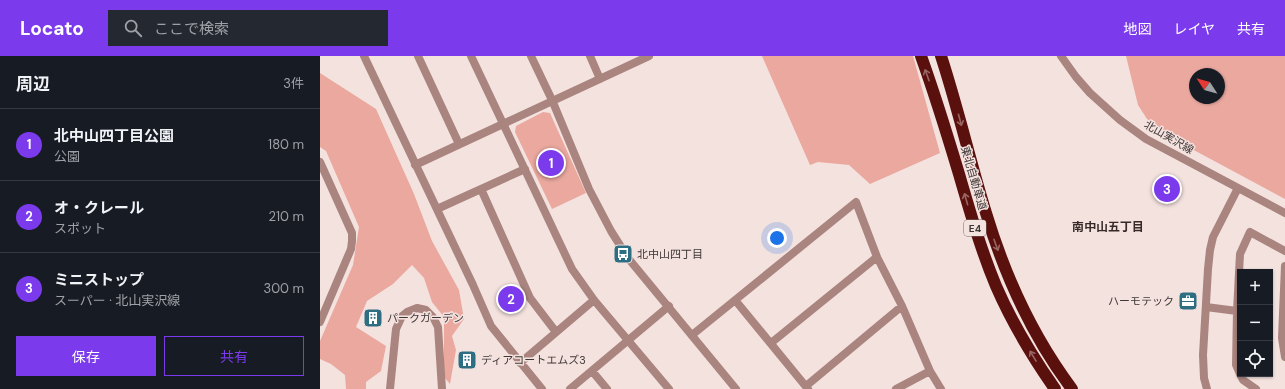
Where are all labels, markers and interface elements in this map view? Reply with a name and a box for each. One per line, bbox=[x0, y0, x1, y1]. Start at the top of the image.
search box bbox=[108, 10, 388, 46]
text: Locato bbox=[20, 16, 84, 41]
icon: search bbox=[122, 17, 144, 39]
text: ここで検索 bbox=[154, 19, 229, 39]
text: 地図 bbox=[1123, 20, 1151, 38]
text: レイヤ bbox=[1173, 20, 1215, 38]
text: 共有 bbox=[1237, 20, 1265, 38]
north arrow bbox=[1189, 68, 1225, 104]
one-way arrow bbox=[923, 69, 931, 81]
text: 周辺 bbox=[16, 73, 50, 95]
text: 3件 bbox=[283, 75, 304, 92]
one-way arrow bbox=[957, 114, 964, 127]
street label: 北山実沢線 bbox=[1142, 117, 1196, 157]
text: 北中山四丁目公園 bbox=[54, 126, 174, 146]
text: 1 bbox=[27, 136, 31, 153]
text: 180 m bbox=[268, 136, 304, 153]
street label: 東北自動車道 bbox=[958, 144, 990, 212]
text: 公園 bbox=[54, 148, 80, 165]
pin: 1 bbox=[538, 148, 564, 178]
pin: 3 bbox=[1154, 174, 1180, 204]
one-way arrow bbox=[962, 192, 969, 205]
text: オ・クレール bbox=[54, 198, 144, 218]
text: 2 bbox=[25, 208, 33, 225]
text: 210 m bbox=[269, 208, 304, 225]
district label: 南中山五丁目 bbox=[1072, 219, 1144, 235]
text: スポット bbox=[54, 220, 106, 237]
road number: E4 bbox=[964, 220, 986, 236]
your location bbox=[767, 228, 787, 248]
one-way arrow bbox=[993, 239, 1001, 251]
bus stop icon: 北中山四丁目 bbox=[612, 243, 634, 265]
place label: 北中山四丁目 bbox=[637, 247, 703, 261]
map controls bbox=[1237, 269, 1273, 377]
button: + bbox=[1237, 269, 1273, 305]
text: ミニストップ bbox=[54, 270, 144, 290]
text: 3 bbox=[25, 280, 33, 297]
text: 300 m bbox=[263, 280, 304, 297]
pin: 2 bbox=[498, 284, 524, 314]
office icon: ハーモテック bbox=[1177, 290, 1199, 312]
text: スーパー · 北山実沢線 bbox=[54, 292, 180, 309]
place label: ハーモテック bbox=[1108, 294, 1174, 308]
button: − bbox=[1237, 305, 1273, 341]
building icon: パークガーデン bbox=[362, 307, 384, 329]
place label: パークガーデン bbox=[387, 311, 464, 325]
button: 保存 bbox=[16, 336, 156, 376]
button: 共有 bbox=[164, 336, 304, 376]
button: locate bbox=[1237, 341, 1273, 377]
building icon: ディアコートエムズ3 bbox=[456, 349, 478, 371]
one-way arrow bbox=[1029, 350, 1037, 362]
place label: ディアコートエムズ3 bbox=[481, 353, 586, 367]

